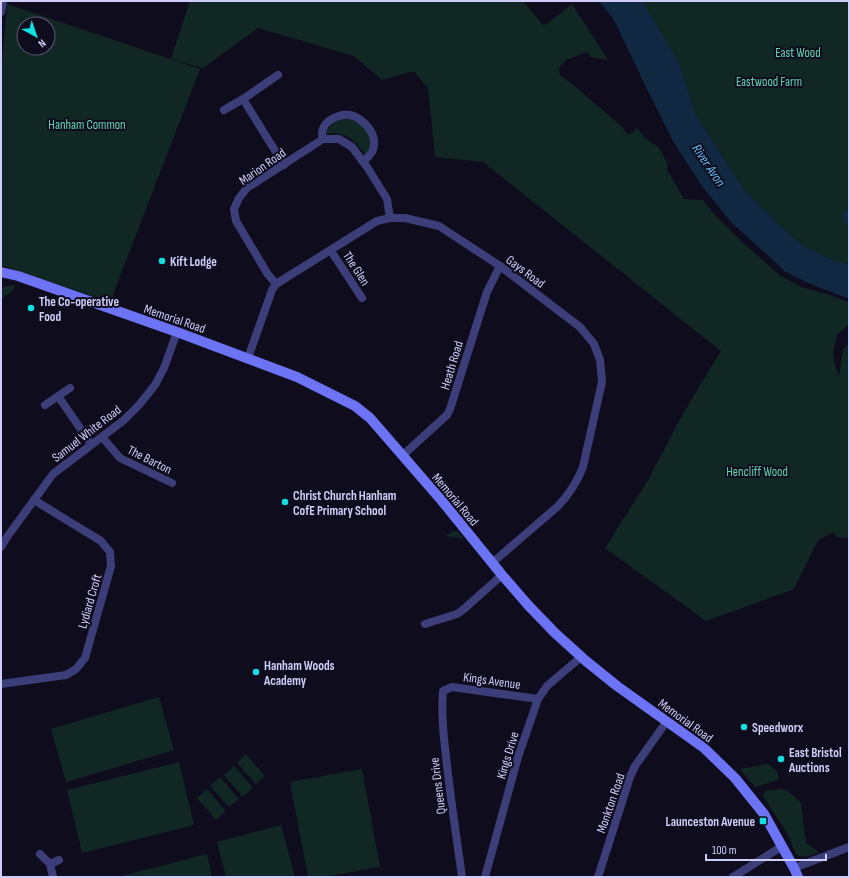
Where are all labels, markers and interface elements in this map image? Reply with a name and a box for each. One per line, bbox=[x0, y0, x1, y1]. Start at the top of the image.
north arrow bbox=[16, 16, 56, 56]
text: N bbox=[36, 36, 49, 50]
park label: East Wood bbox=[775, 45, 821, 61]
park label: Eastwood Farm bbox=[736, 74, 802, 90]
park label: Hanham Common bbox=[48, 117, 126, 133]
water label: River Avon bbox=[688, 141, 729, 190]
street label: Marion Road bbox=[236, 145, 289, 189]
street label: The Glen bbox=[339, 248, 373, 289]
street label: Gays Road bbox=[503, 252, 548, 292]
place label: Kift Lodge bbox=[170, 254, 217, 270]
marker: Kift Lodge bbox=[157, 256, 167, 266]
place label: The Co-operative Food bbox=[39, 294, 119, 325]
street label: Memorial Road bbox=[142, 301, 208, 337]
marker: The Co-operative Food bbox=[26, 303, 36, 313]
street label: Heath Road bbox=[437, 339, 467, 392]
street label: Samuel White Road bbox=[49, 402, 124, 466]
street label: The Barton bbox=[125, 442, 174, 478]
park label: Hencliff Wood bbox=[726, 464, 788, 480]
street label: Memorial Road bbox=[429, 470, 482, 529]
place label: Christ Church Hanham CofE Primary School bbox=[293, 488, 397, 519]
marker: Christ Church Hanham CofE Primary School bbox=[280, 497, 290, 507]
street label: Lydiard Croft bbox=[75, 572, 105, 630]
place label: Hanham Woods Academy bbox=[263, 658, 335, 689]
marker: Hanham Woods Academy bbox=[251, 667, 261, 677]
street label: Kings Avenue bbox=[462, 669, 521, 693]
street label: Memorial Road bbox=[655, 696, 716, 746]
place label: Speedworx bbox=[752, 720, 804, 736]
marker: Speedworx bbox=[739, 722, 749, 732]
street label: Kings Drive bbox=[493, 730, 523, 781]
place label: East Bristol Auctions bbox=[788, 745, 842, 776]
marker: East Bristol Auctions bbox=[776, 754, 786, 764]
street label: Queens Drive bbox=[427, 756, 449, 815]
street label: Monkton Road bbox=[593, 771, 629, 835]
place label: Launceston Avenue bbox=[666, 814, 755, 830]
marker: Launceston Avenue bbox=[758, 816, 768, 826]
scale bar bbox=[706, 836, 826, 862]
text: 100 m bbox=[712, 843, 737, 858]

